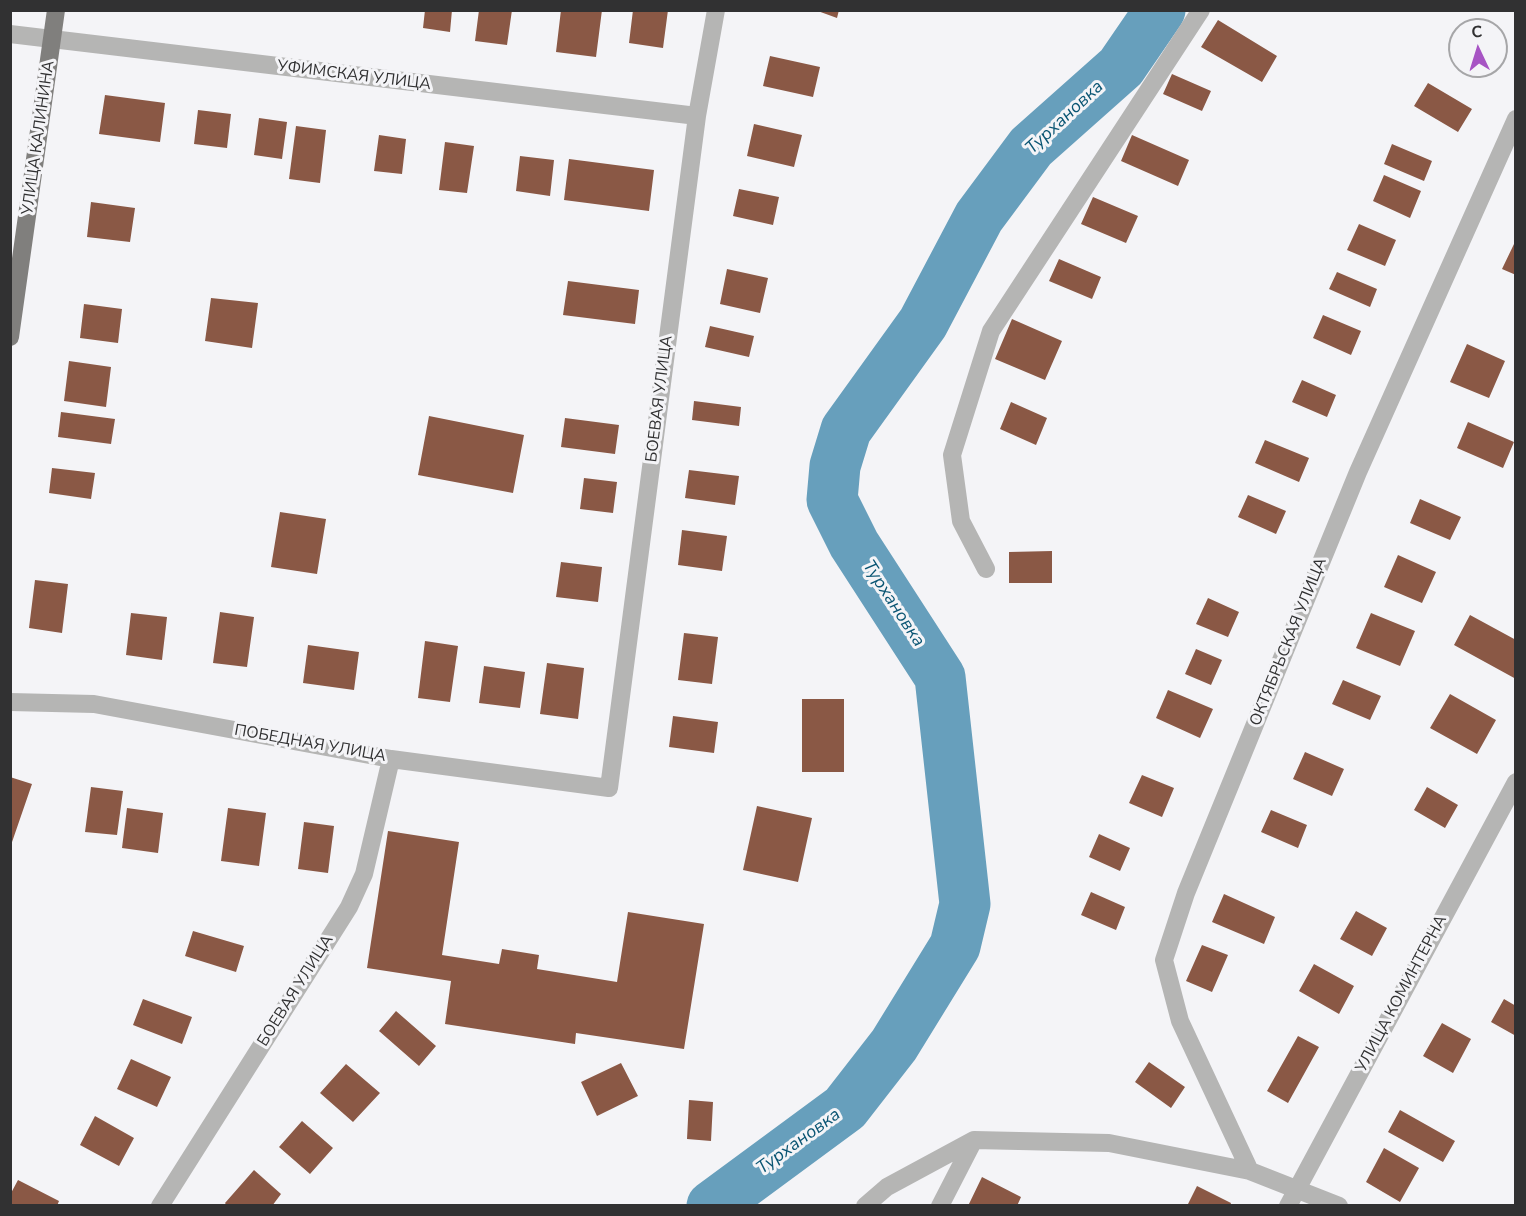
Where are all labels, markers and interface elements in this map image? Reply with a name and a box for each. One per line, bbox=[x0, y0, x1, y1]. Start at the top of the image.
north arrow bbox=[1448, 18, 1508, 78]
text: С bbox=[1471, 21, 1483, 43]
street label: УФИМСКАЯ УЛИЦА bbox=[276, 57, 432, 95]
street label: УЛИЦА КАЛИНИНА bbox=[19, 60, 59, 216]
water label: Турхановка bbox=[1022, 77, 1108, 159]
street label: БОЕВАЯ УЛИЦА bbox=[643, 334, 677, 464]
street label: ОКТЯБРЬСКАЯ УЛИЦА bbox=[1246, 555, 1332, 729]
water label: Турхановка bbox=[857, 557, 929, 651]
street label: ПОБЕДНАЯ УЛИЦА bbox=[233, 721, 387, 767]
street label: УЛИЦА КОМИНТЕРНА bbox=[1352, 912, 1452, 1076]
street label: БОЕВАЯ УЛИЦА bbox=[254, 932, 338, 1050]
water label: Турхановка bbox=[753, 1104, 845, 1180]

